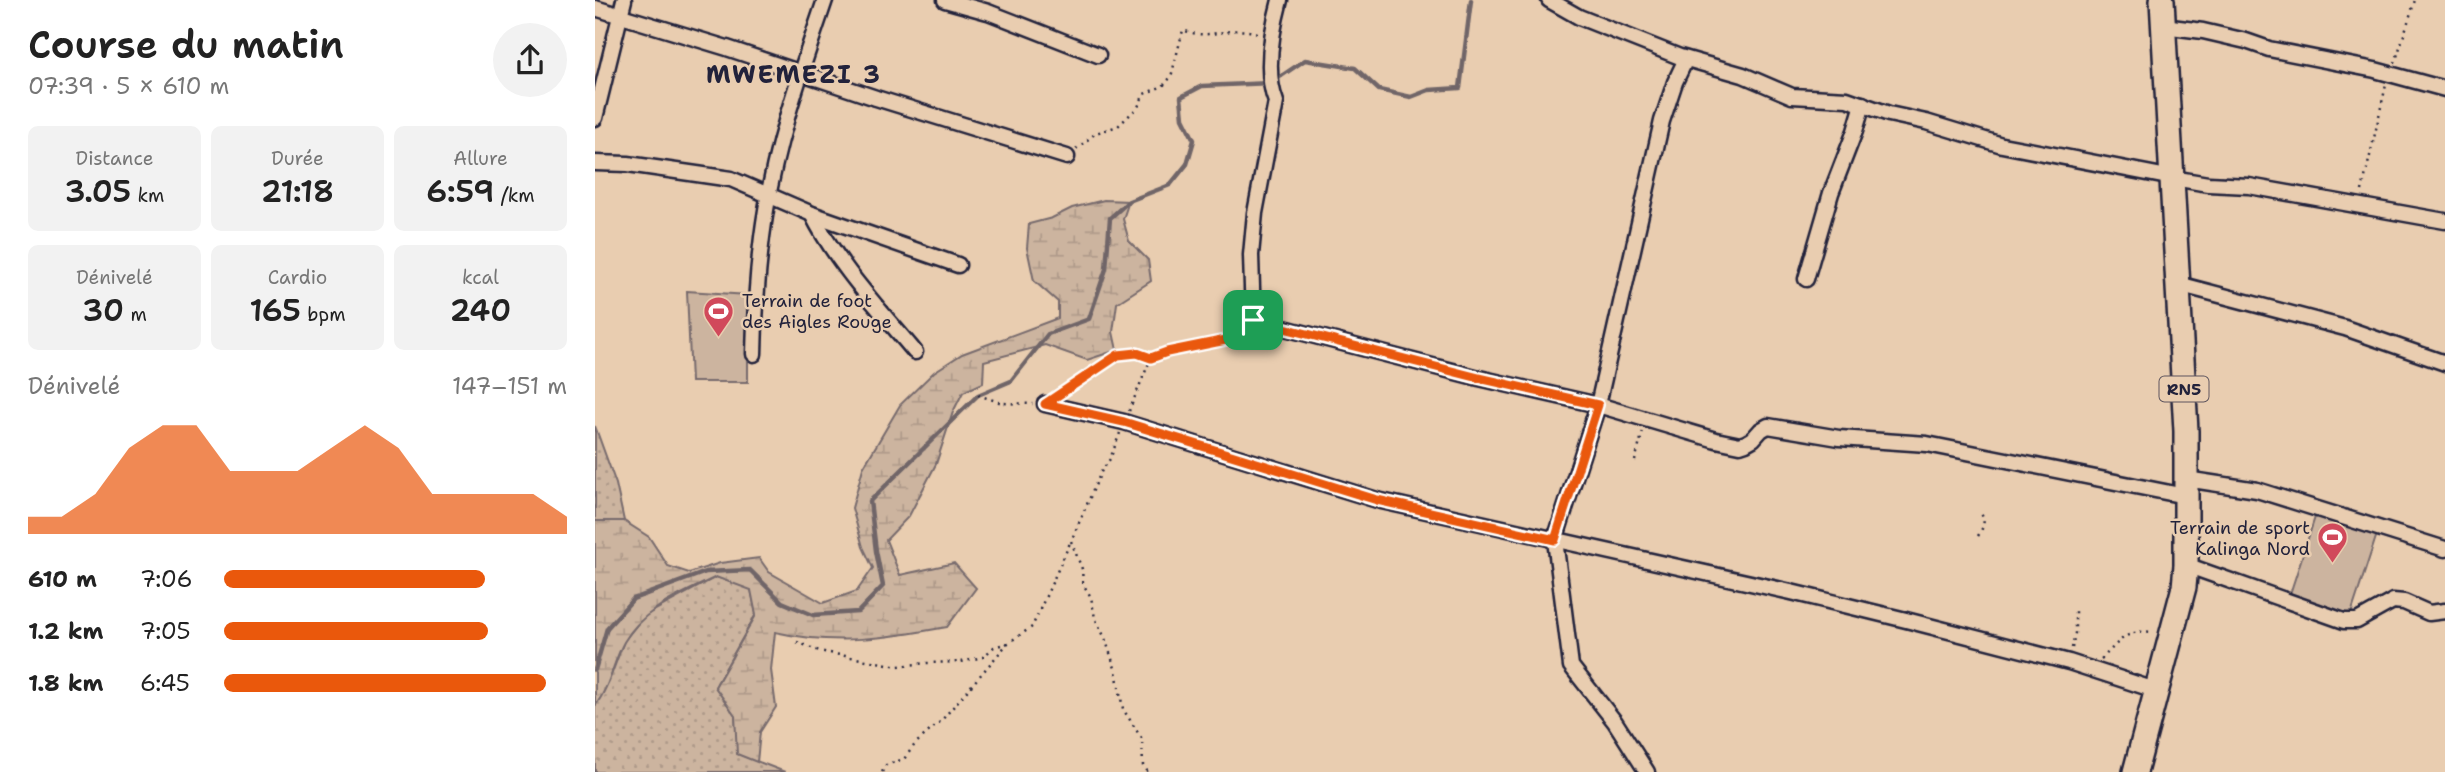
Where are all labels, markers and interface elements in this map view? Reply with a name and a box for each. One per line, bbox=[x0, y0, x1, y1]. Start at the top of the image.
text: Course du matin bbox=[28, 19, 344, 70]
button: share bbox=[493, 23, 567, 97]
district label: MWEMEZI 3 bbox=[706, 59, 882, 91]
text: 07:39 · 5 × 610 m bbox=[28, 71, 229, 101]
text: Distance bbox=[76, 146, 153, 171]
text: Durée bbox=[271, 146, 324, 171]
text: Allure bbox=[453, 146, 508, 171]
text: 3.05 bbox=[65, 171, 131, 212]
text: 21:18 bbox=[261, 171, 334, 212]
text: 6:59 bbox=[426, 171, 494, 212]
text: km bbox=[131, 183, 164, 208]
text: /km bbox=[494, 183, 535, 208]
text: Dénivelé bbox=[76, 265, 153, 290]
text: Cardio bbox=[268, 265, 327, 290]
text: kcal bbox=[462, 265, 499, 290]
place label: Terrain de foot des Aigles Rouge bbox=[742, 289, 892, 334]
text: 30 bbox=[82, 290, 124, 331]
text: 165 bbox=[249, 290, 301, 331]
text: 240 bbox=[450, 290, 511, 331]
pin bbox=[1223, 290, 1283, 350]
sports icon: Terrain de foot des Aigles Rouge bbox=[702, 294, 736, 338]
icon: arrive bbox=[1234, 301, 1272, 339]
text: m bbox=[124, 302, 147, 327]
text: bpm bbox=[301, 302, 346, 327]
text: Dénivelé bbox=[28, 371, 120, 401]
text: 147–151 m bbox=[452, 371, 567, 401]
road number: RN5 bbox=[2159, 376, 2209, 402]
place label: Terrain de sport Kalinga Nord bbox=[2170, 516, 2310, 561]
sports icon: Terrain de sport Kalinga Nord bbox=[2316, 521, 2350, 565]
text: 610 m bbox=[28, 564, 97, 594]
text: 7:06 bbox=[140, 564, 193, 594]
text: 1.2 km bbox=[28, 616, 104, 646]
text: 7:05 bbox=[140, 616, 191, 646]
text: 1.8 km bbox=[28, 668, 103, 698]
text: 6:45 bbox=[140, 668, 190, 698]

